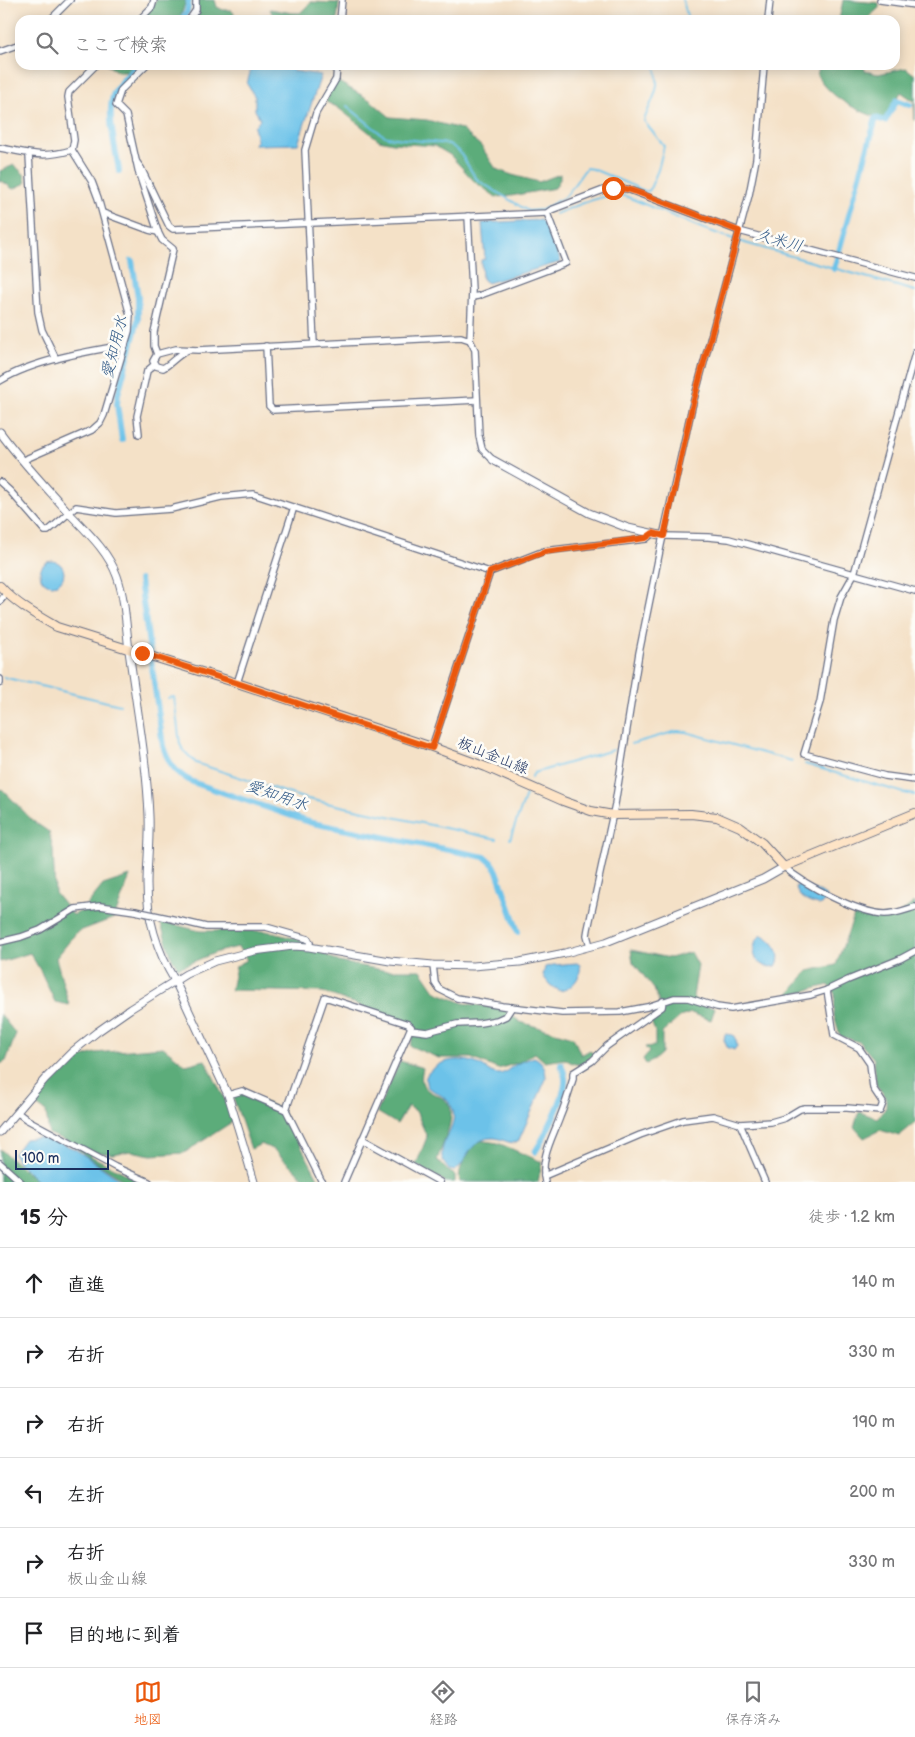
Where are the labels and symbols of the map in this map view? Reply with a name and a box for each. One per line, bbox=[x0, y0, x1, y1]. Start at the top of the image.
route start bbox=[602, 177, 625, 200]
water label: 久米川 bbox=[753, 225, 805, 257]
water label: 愛知用水 bbox=[98, 314, 132, 380]
route end bbox=[131, 642, 154, 665]
street label: 板山金山線 bbox=[455, 733, 531, 779]
water label: 愛知用水 bbox=[244, 777, 310, 815]
scale bar bbox=[15, 1147, 109, 1170]

